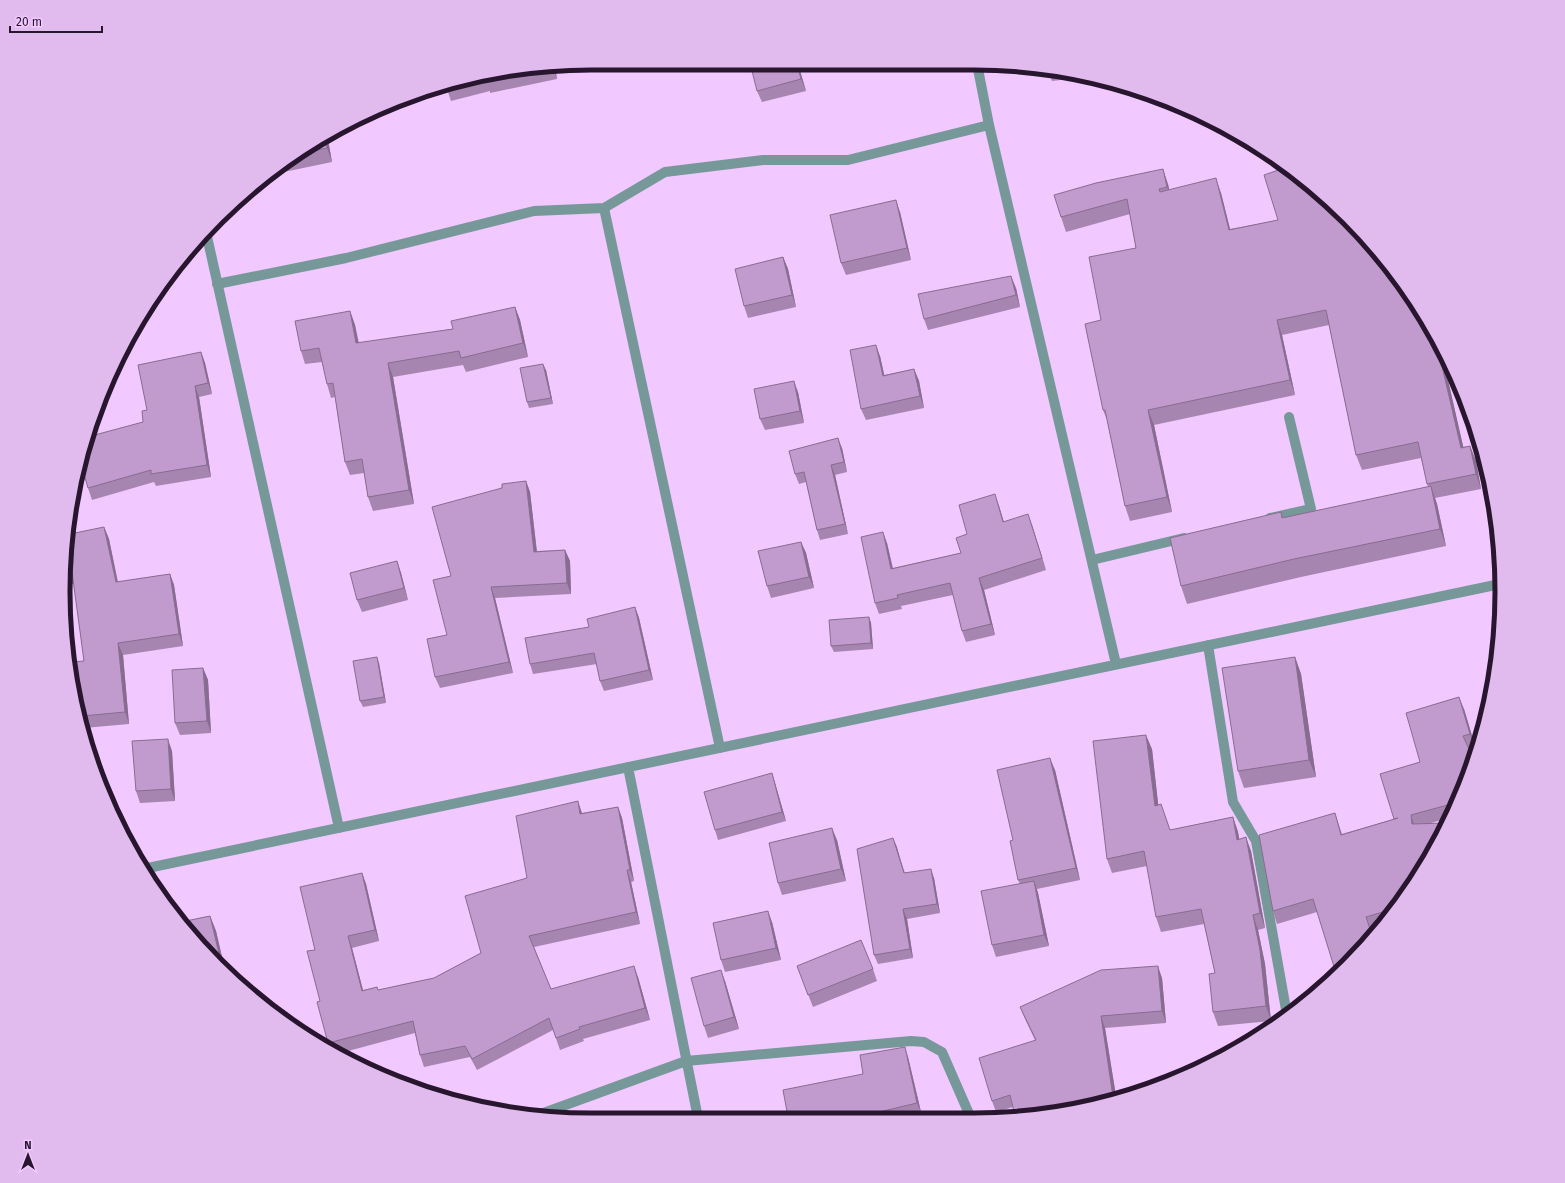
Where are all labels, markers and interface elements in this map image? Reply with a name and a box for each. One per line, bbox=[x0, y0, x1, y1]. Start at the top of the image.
scale bar bbox=[10, 8, 102, 34]
text: 20 m bbox=[16, 15, 42, 29]
north arrow bbox=[8, 1135, 48, 1175]
text: N bbox=[24, 1139, 32, 1152]

